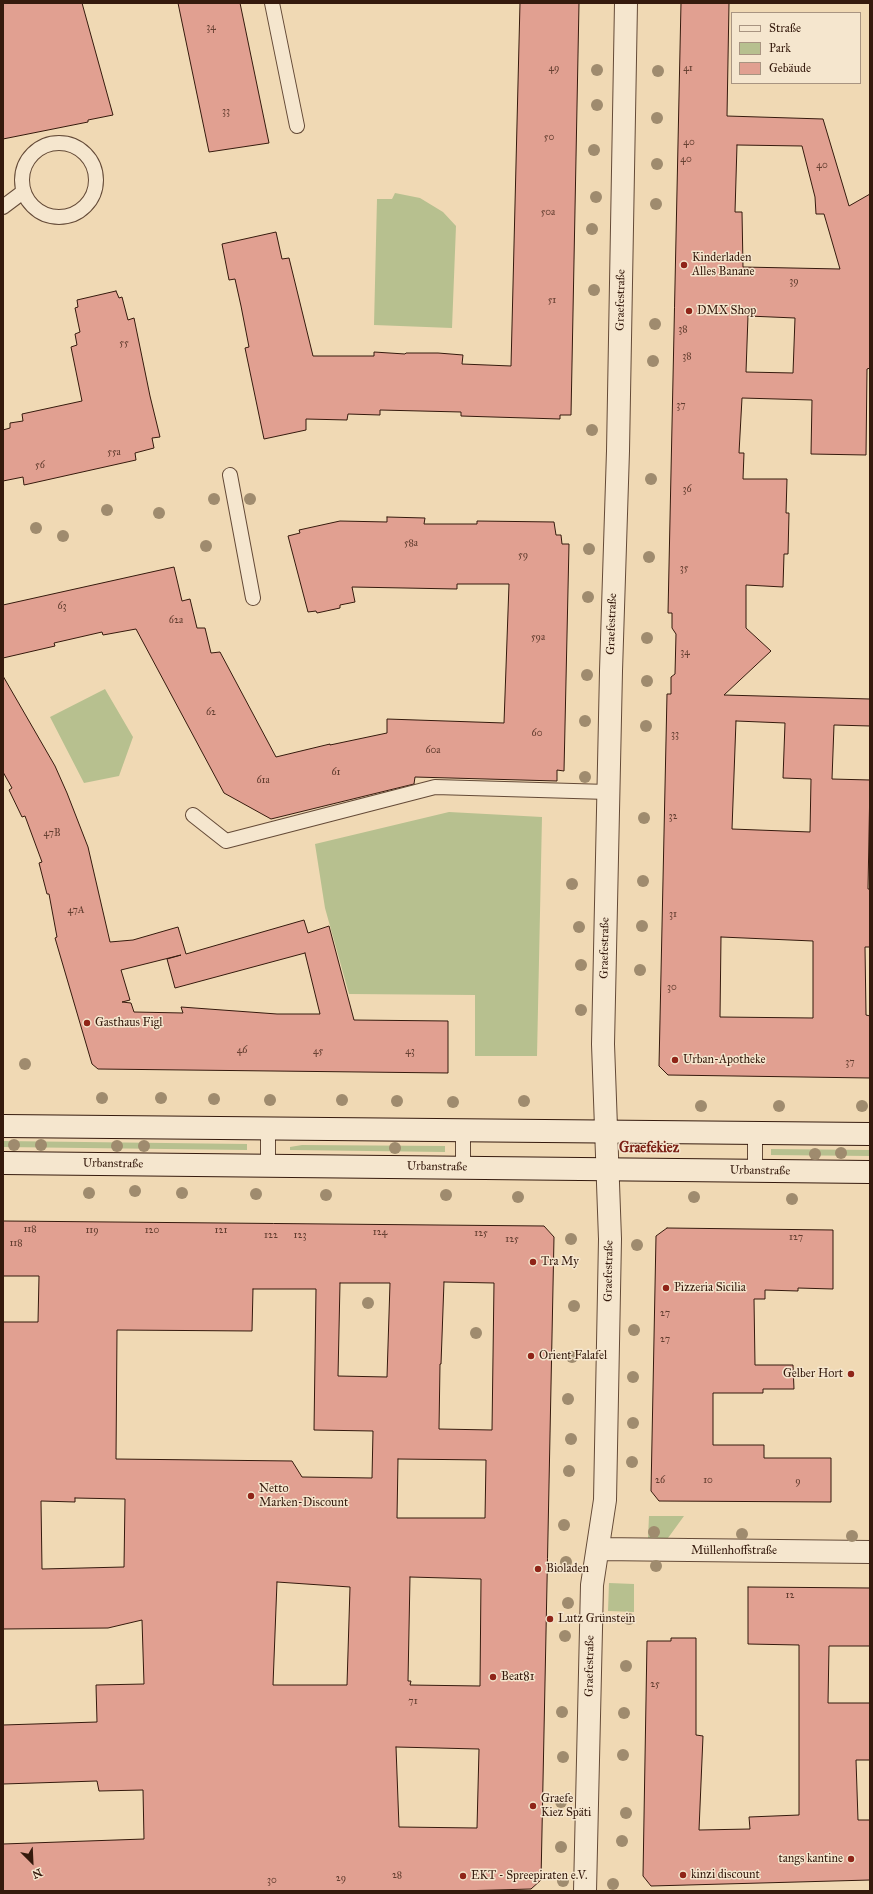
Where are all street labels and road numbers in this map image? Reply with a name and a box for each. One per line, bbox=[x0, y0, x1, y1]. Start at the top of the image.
street label: Graefestraße bbox=[613, 269, 629, 331]
street label: Graefestraße bbox=[604, 593, 620, 655]
street label: Graefestraße bbox=[597, 917, 613, 979]
street label: Urbanstraße bbox=[83, 1156, 143, 1172]
street label: Urbanstraße bbox=[407, 1159, 467, 1175]
street label: Urbanstraße bbox=[730, 1163, 790, 1179]
street label: Graefestraße bbox=[601, 1240, 617, 1302]
street label: Müllenhoffstraße bbox=[691, 1544, 777, 1558]
street label: Graefestraße bbox=[582, 1635, 598, 1697]

